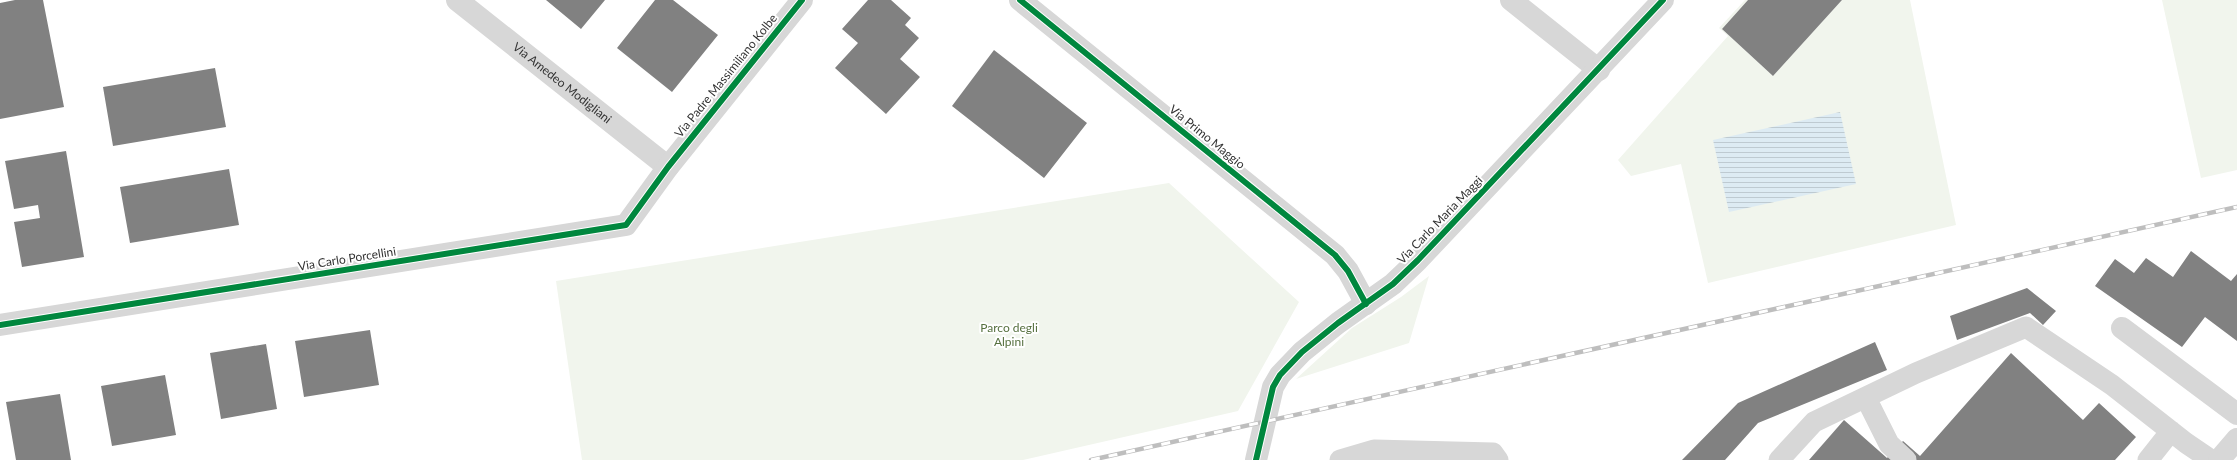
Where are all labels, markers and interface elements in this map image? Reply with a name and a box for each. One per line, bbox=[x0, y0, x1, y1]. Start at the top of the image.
street label: Via Padre Massimiliano Kolbe bbox=[671, 11, 780, 141]
street label: Via Amedeo Modigliani bbox=[510, 39, 615, 127]
street label: Via Primo Maggio bbox=[1166, 101, 1248, 172]
street label: Via Carlo Maria Maggi bbox=[1394, 172, 1486, 267]
street label: Via Carlo Porcellini bbox=[297, 243, 397, 274]
park label: Parco degli Alpini bbox=[980, 320, 1038, 349]

